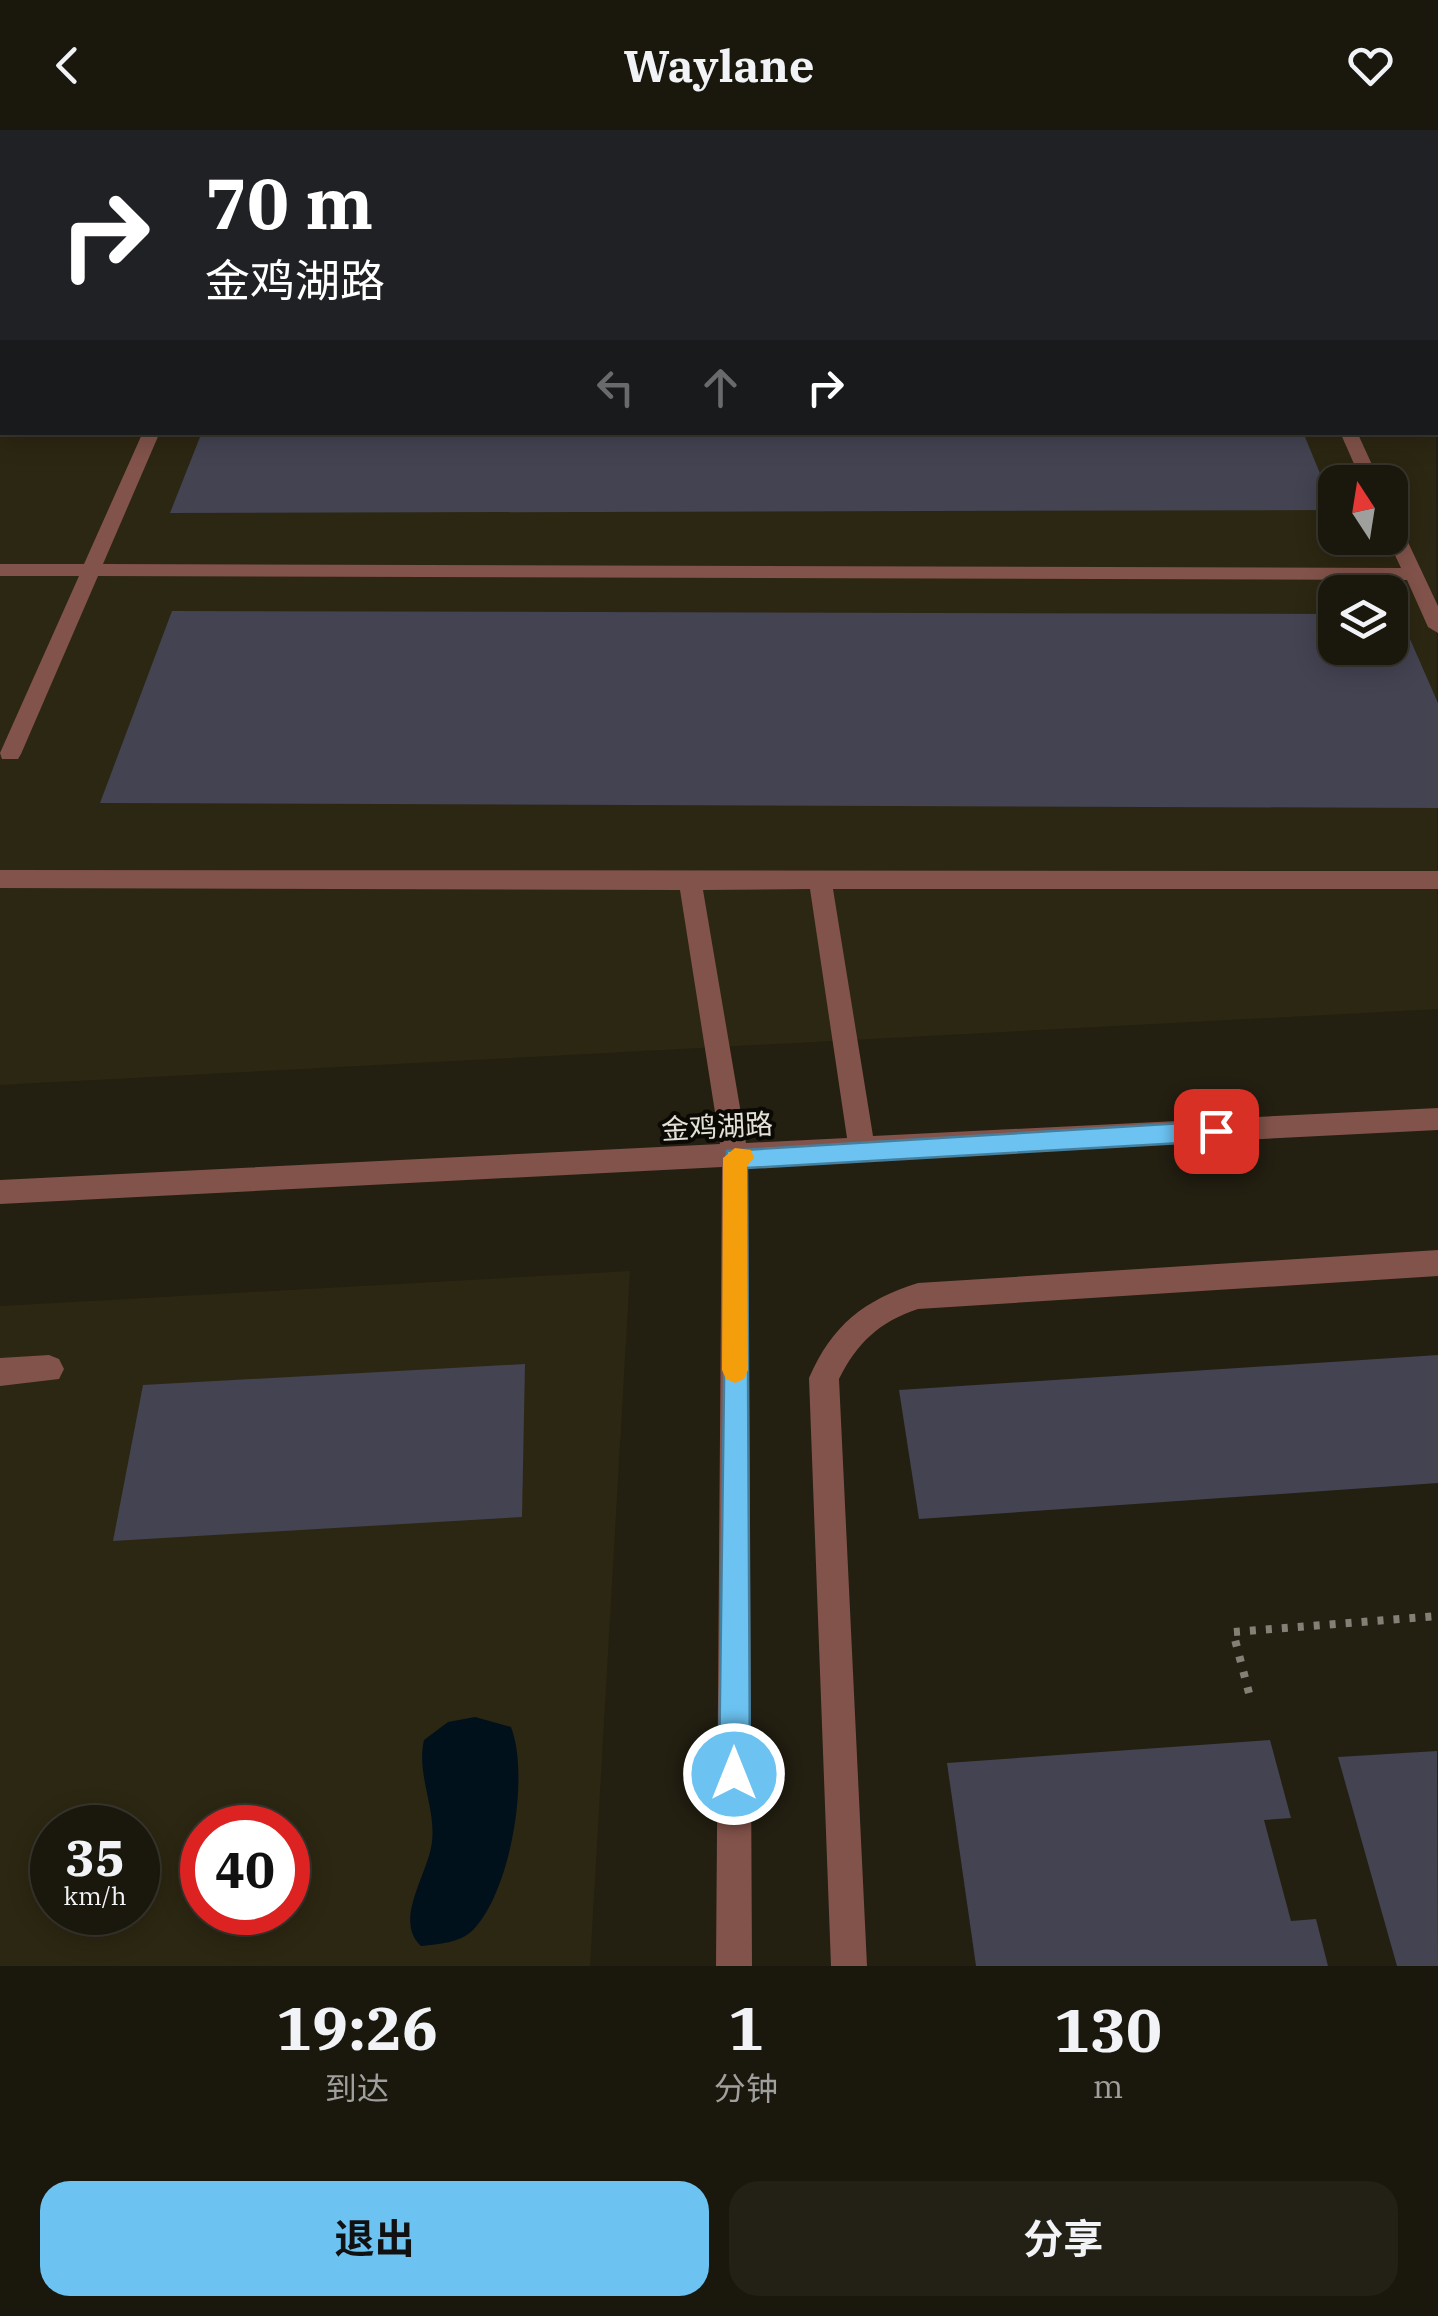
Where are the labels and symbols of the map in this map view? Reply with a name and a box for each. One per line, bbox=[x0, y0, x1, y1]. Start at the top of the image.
north arrow bbox=[1318, 465, 1408, 555]
pin bbox=[1174, 1089, 1259, 1174]
street label: 金鸡湖路 bbox=[660, 1105, 774, 1147]
position arrow bbox=[682, 1722, 786, 1826]
speed limit sign: 40 bbox=[180, 1805, 310, 1935]

